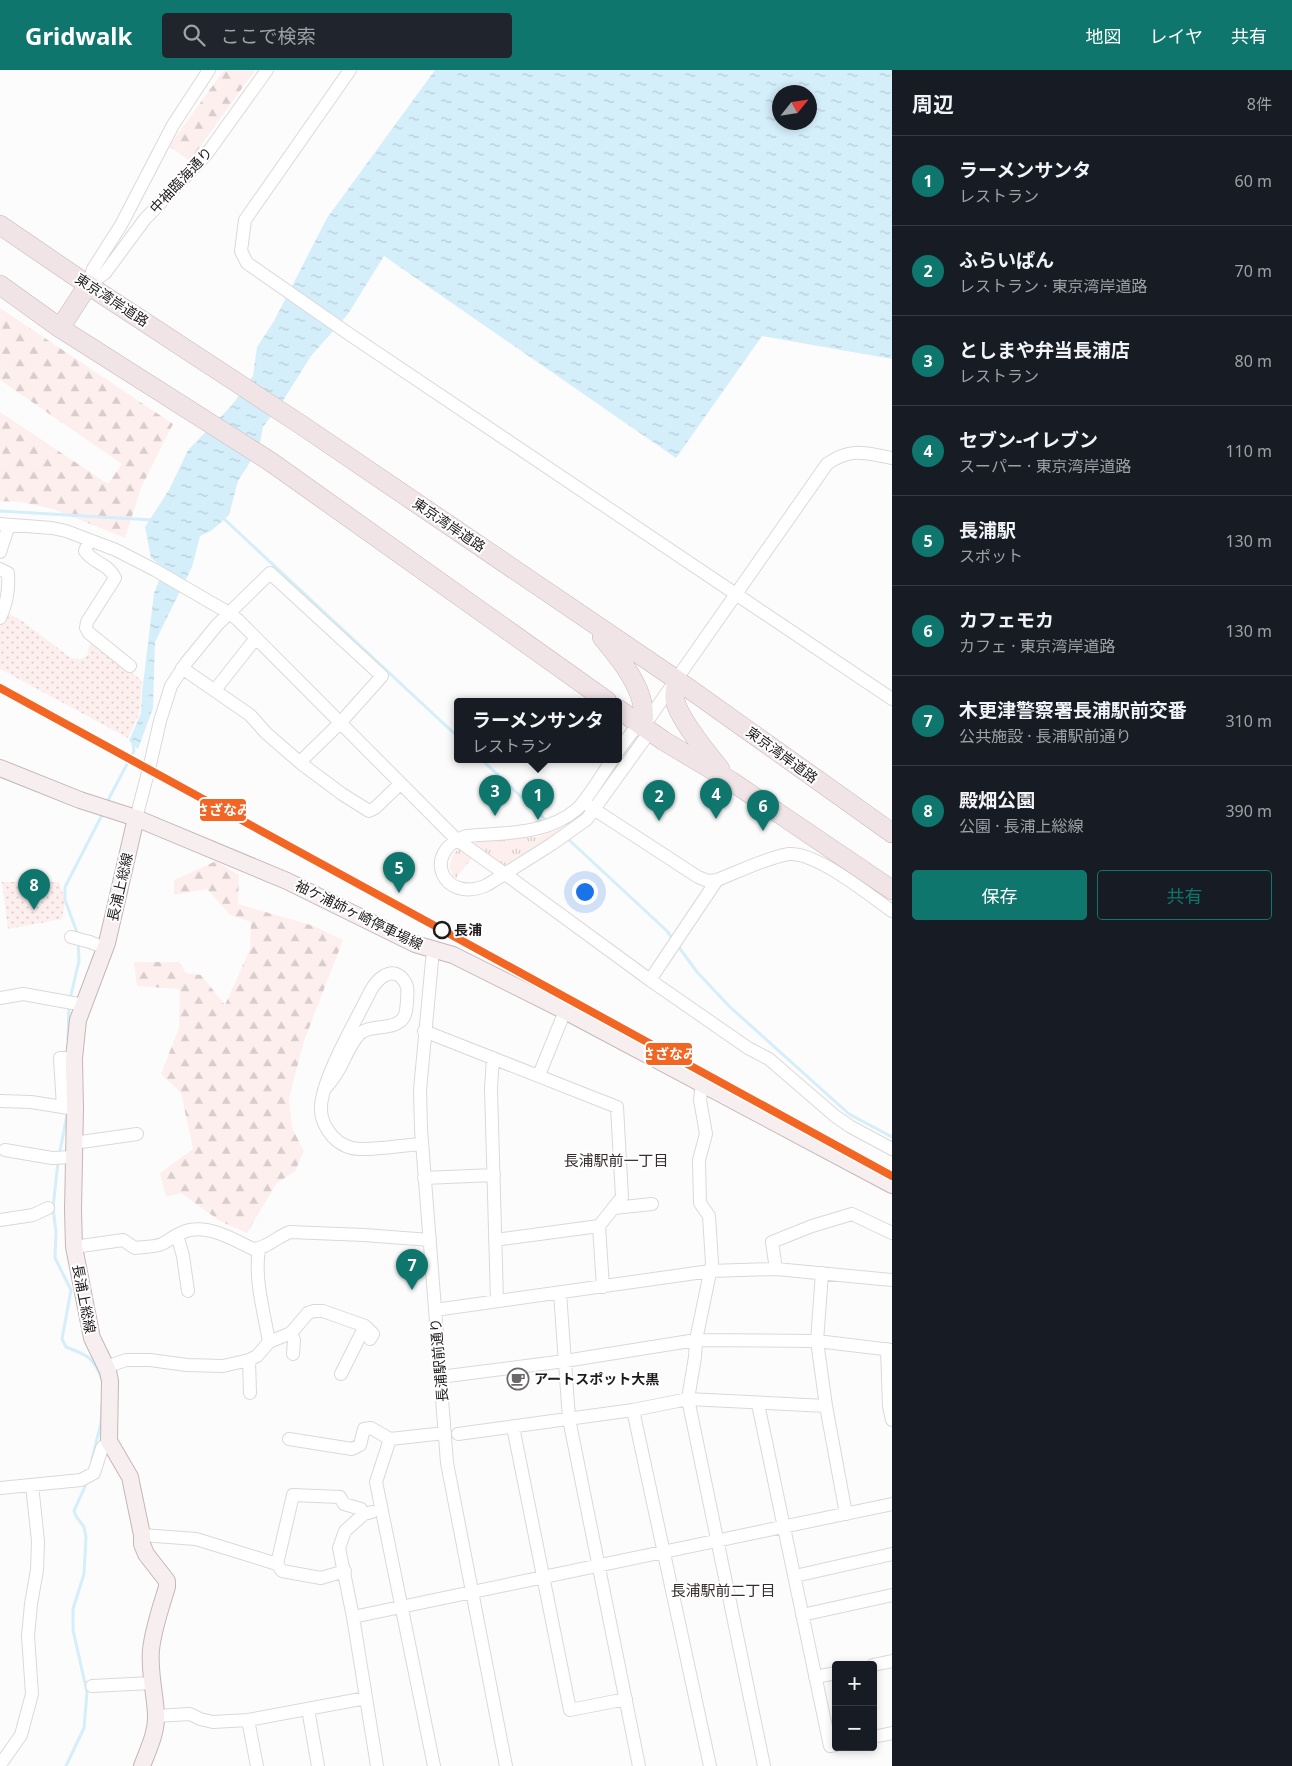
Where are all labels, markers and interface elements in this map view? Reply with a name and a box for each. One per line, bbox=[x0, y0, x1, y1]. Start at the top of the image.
search box bbox=[162, 13, 512, 58]
text: Gridwalk bbox=[25, 19, 132, 52]
icon: search bbox=[180, 21, 208, 49]
text: ここで検索 bbox=[220, 23, 315, 49]
text: 地図 bbox=[1086, 24, 1122, 48]
text: レイヤ bbox=[1150, 24, 1203, 48]
text: 共有 bbox=[1231, 24, 1267, 48]
north arrow bbox=[772, 85, 817, 130]
text: 周辺 bbox=[912, 90, 954, 118]
text: 8件 bbox=[1247, 93, 1272, 115]
street label: 中袖臨海通り bbox=[145, 142, 216, 217]
text: ラーメンサンタ bbox=[959, 157, 1091, 183]
text: 1 bbox=[923, 170, 933, 192]
text: 60 m bbox=[1235, 170, 1272, 192]
text: レストラン bbox=[959, 185, 1039, 207]
text: ふらいぱん bbox=[959, 247, 1054, 273]
text: 2 bbox=[923, 260, 933, 282]
text: 70 m bbox=[1235, 260, 1272, 282]
street label: 東京湾岸道路 bbox=[72, 269, 153, 330]
text: レストラン · 東京湾岸道路 bbox=[959, 275, 1148, 297]
text: としまや弁当長浦店 bbox=[959, 337, 1130, 363]
text: 3 bbox=[923, 350, 933, 372]
text: 80 m bbox=[1235, 350, 1272, 372]
text: レストラン bbox=[959, 365, 1039, 387]
text: セブン-イレブン bbox=[959, 427, 1098, 453]
text: 4 bbox=[923, 440, 933, 462]
text: 110 m bbox=[1225, 440, 1272, 462]
text: スーパー · 東京湾岸道路 bbox=[959, 455, 1131, 477]
street label: 東京湾岸道路 bbox=[409, 493, 489, 556]
text: 長浦駅 bbox=[959, 517, 1016, 543]
text: 5 bbox=[923, 530, 933, 552]
text: 130 m bbox=[1225, 530, 1272, 552]
text: スポット bbox=[959, 545, 1023, 567]
text: カフェモカ bbox=[959, 607, 1054, 633]
text: 6 bbox=[923, 620, 933, 642]
text: 130 m bbox=[1225, 620, 1272, 642]
text: カフェ · 東京湾岸道路 bbox=[959, 635, 1116, 657]
text: 木更津警察署長浦駅前交番 bbox=[959, 697, 1187, 723]
popup bbox=[454, 698, 622, 763]
text: ラーメンサンタ bbox=[472, 707, 604, 733]
text: 7 bbox=[923, 710, 933, 732]
text: 310 m bbox=[1225, 710, 1272, 732]
street label: 東京湾岸道路 bbox=[743, 722, 822, 787]
text: 公共施設 · 長浦駅前通り bbox=[959, 725, 1132, 747]
text: レストラン bbox=[472, 735, 552, 757]
pin: 3 bbox=[479, 775, 511, 816]
pin: 4 bbox=[700, 778, 732, 819]
pin: 1 bbox=[522, 779, 554, 820]
pin: 2 bbox=[643, 780, 675, 821]
text: 殿畑公園 bbox=[959, 787, 1035, 813]
pin: 6 bbox=[747, 790, 779, 831]
line badge: さざなみ bbox=[199, 798, 247, 822]
text: さざなみ bbox=[195, 800, 251, 819]
text: 8 bbox=[923, 800, 933, 822]
text: 390 m bbox=[1225, 800, 1272, 822]
text: 公園 · 長浦上総線 bbox=[959, 815, 1084, 837]
street label: 長浦上総線 bbox=[102, 851, 137, 923]
pin: 5 bbox=[383, 852, 415, 893]
pin: 8 bbox=[18, 869, 50, 910]
button: 保存 bbox=[912, 870, 1087, 920]
button: 共有 bbox=[1097, 870, 1272, 920]
street label: 袖ケ浦姉ヶ崎停車場線 bbox=[292, 875, 426, 954]
your location bbox=[572, 879, 598, 905]
place label: 長浦 bbox=[454, 920, 482, 939]
marker: 長浦 bbox=[433, 921, 451, 939]
line badge: さざなみ bbox=[645, 1042, 693, 1066]
text: さざなみ bbox=[641, 1044, 697, 1063]
district label: 長浦駅前一丁目 bbox=[563, 1150, 669, 1170]
pin: 7 bbox=[396, 1249, 428, 1290]
street label: 長浦上総線 bbox=[68, 1263, 100, 1335]
street label: 長浦駅前通り bbox=[425, 1317, 452, 1403]
cafe icon: アートスポット大黒 bbox=[506, 1367, 530, 1391]
place label: アートスポット大黒 bbox=[534, 1369, 659, 1388]
district label: 長浦駅前二丁目 bbox=[670, 1580, 776, 1600]
map controls bbox=[832, 1661, 877, 1751]
button: + bbox=[832, 1661, 877, 1706]
button: − bbox=[832, 1706, 877, 1751]

